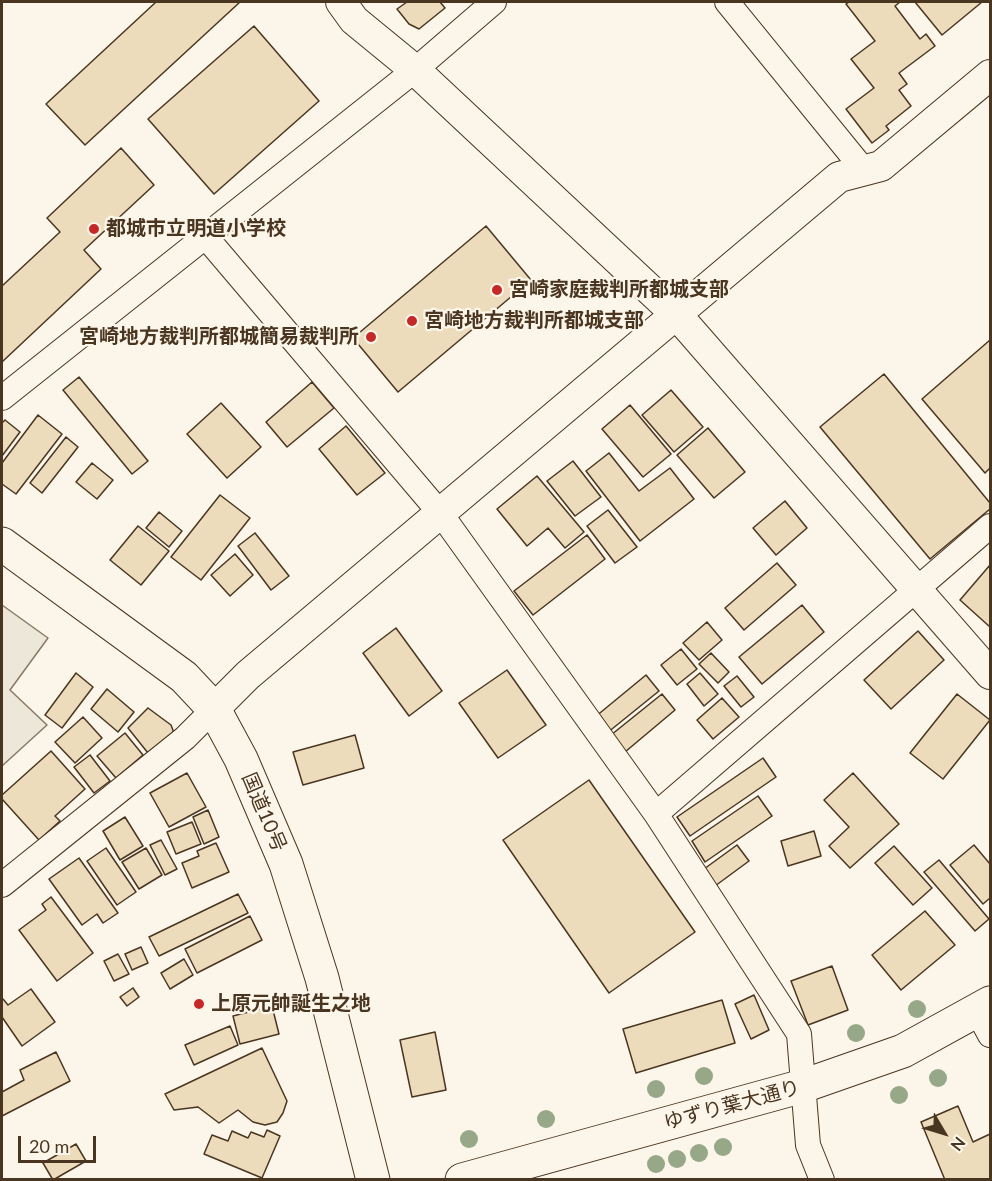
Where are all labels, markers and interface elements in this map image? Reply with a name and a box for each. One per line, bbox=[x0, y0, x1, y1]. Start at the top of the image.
place label: 都城市立明道小学校 bbox=[106, 217, 286, 241]
marker: 都城市立明道小学校 bbox=[87, 222, 101, 236]
place label: 宮崎家庭裁判所都城支部 bbox=[509, 278, 729, 302]
marker: 宮崎家庭裁判所都城支部 bbox=[490, 283, 504, 297]
place label: 宮崎地方裁判所都城支部 bbox=[424, 309, 644, 333]
marker: 宮崎地方裁判所都城支部 bbox=[405, 314, 419, 328]
place label: 宮崎地方裁判所都城簡易裁判所 bbox=[79, 325, 359, 349]
marker: 宮崎地方裁判所都城簡易裁判所 bbox=[364, 330, 378, 344]
street label: 国道10号 bbox=[237, 769, 291, 855]
place label: 上原元帥誕生之地 bbox=[211, 992, 371, 1016]
marker: 上原元帥誕生之地 bbox=[192, 997, 206, 1011]
street label: ゆずり葉大通り bbox=[661, 1075, 803, 1135]
north arrow bbox=[914, 1103, 974, 1163]
scale bar bbox=[21, 1124, 99, 1162]
text: N bbox=[947, 1134, 970, 1155]
text: 20 m bbox=[29, 1135, 69, 1157]

